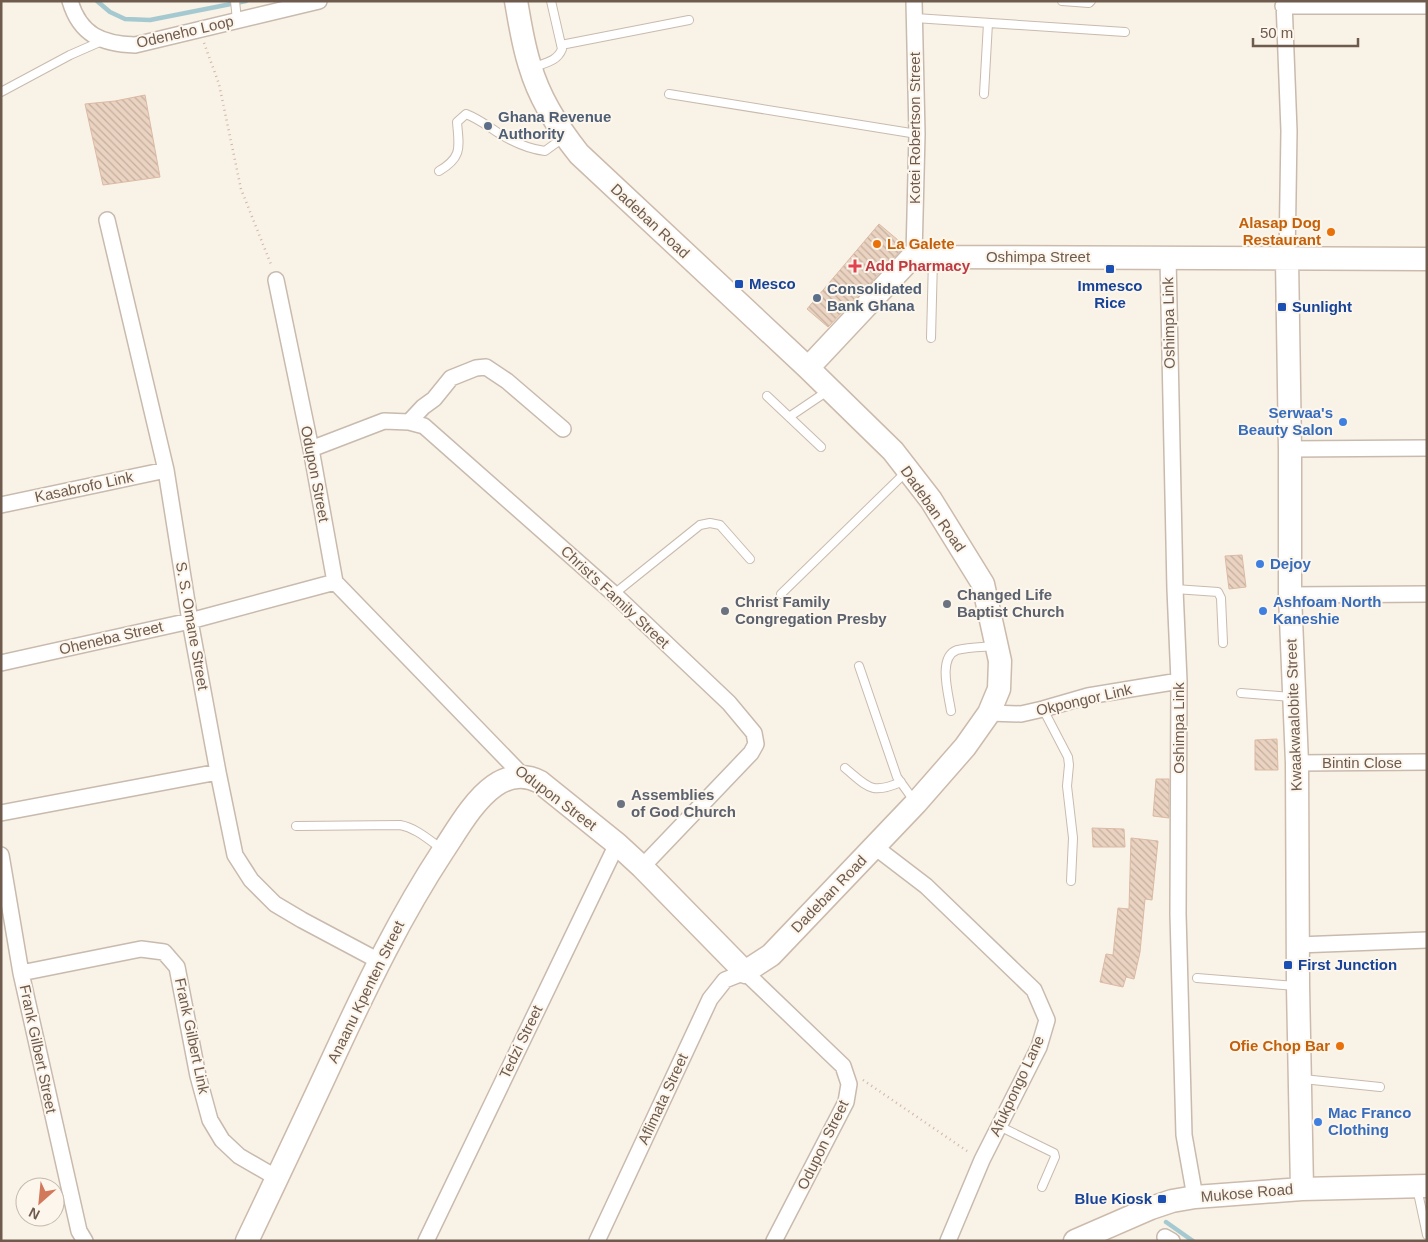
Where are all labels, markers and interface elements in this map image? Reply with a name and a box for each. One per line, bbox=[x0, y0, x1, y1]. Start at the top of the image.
street label: Odeneho Loop bbox=[135, 12, 235, 51]
scale bar bbox=[1253, 15, 1358, 47]
text: 50 m bbox=[1260, 24, 1293, 41]
street label: Kotei Robertson Street bbox=[906, 51, 923, 204]
place label: Ghana Revenue Authority bbox=[498, 108, 611, 142]
marker: Ghana Revenue Authority bbox=[482, 120, 494, 132]
street label: Dadeban Road bbox=[608, 180, 693, 261]
place label: Alasap Dog Restaurant bbox=[1238, 214, 1321, 248]
marker: Alasap Dog Restaurant bbox=[1325, 226, 1337, 238]
place label: La Galete bbox=[887, 235, 955, 252]
marker: La Galete bbox=[871, 238, 883, 250]
street label: Oshimpa Street bbox=[986, 248, 1091, 265]
place label: Add Pharmacy bbox=[865, 257, 971, 274]
marker: Add Pharmacy bbox=[849, 260, 861, 272]
marker: Immesco Rice bbox=[1104, 263, 1116, 275]
place label: Mesco bbox=[749, 275, 796, 292]
place label: Immesco Rice bbox=[1077, 277, 1143, 311]
street label: Oshimpa Link bbox=[1159, 277, 1178, 369]
marker: Mesco bbox=[733, 278, 745, 290]
place label: Consolidated Bank Ghana bbox=[827, 280, 922, 314]
marker: Consolidated Bank Ghana bbox=[811, 292, 823, 304]
place label: Sunlight bbox=[1292, 298, 1352, 315]
marker: Sunlight bbox=[1276, 301, 1288, 313]
place label: Serwaa's Beauty Salon bbox=[1238, 404, 1333, 438]
marker: Serwaa's Beauty Salon bbox=[1337, 416, 1349, 428]
street label: Odupon Street bbox=[298, 424, 333, 524]
street label: Dadeban Road bbox=[898, 463, 969, 555]
street label: Kasabrofo Link bbox=[33, 468, 135, 505]
street label: Christ's Family Street bbox=[558, 542, 674, 652]
place label: Dejoy bbox=[1270, 555, 1312, 572]
marker: Dejoy bbox=[1254, 558, 1266, 570]
street label: S. S. Omane Street bbox=[173, 560, 212, 692]
place label: Changed Life Baptist Church bbox=[957, 586, 1065, 620]
place label: Christ Family Congregation Presby bbox=[735, 593, 887, 627]
place label: Ashfoam North Kaneshie bbox=[1273, 593, 1381, 627]
marker: Changed Life Baptist Church bbox=[941, 598, 953, 610]
marker: Christ Family Congregation Presby bbox=[719, 605, 731, 617]
marker: Ashfoam North Kaneshie bbox=[1257, 605, 1269, 617]
street label: Oheneba Street bbox=[57, 617, 165, 658]
street label: Kwaakwaalobite Street bbox=[1282, 638, 1305, 792]
street label: Okpongor Link bbox=[1034, 680, 1134, 719]
street label: Oshimpa Link bbox=[1170, 682, 1187, 774]
street label: Bintin Close bbox=[1322, 754, 1402, 771]
street label: Odupon Street bbox=[512, 761, 601, 834]
place label: Assemblies of God Church bbox=[631, 786, 736, 820]
marker: Assemblies of God Church bbox=[615, 798, 627, 810]
street label: Dadeban Road bbox=[787, 851, 870, 936]
street label: Anaanu Kpenten Street bbox=[324, 917, 408, 1066]
place label: First Junction bbox=[1298, 956, 1397, 973]
marker: First Junction bbox=[1282, 959, 1294, 971]
street label: Frank Gilbert Link bbox=[172, 976, 213, 1096]
street label: Frank Gilbert Street bbox=[17, 983, 61, 1115]
street label: Tedzi Street bbox=[496, 1002, 546, 1081]
street label: Afukpongo Lane bbox=[986, 1033, 1047, 1139]
place label: Ofie Chop Bar bbox=[1229, 1037, 1330, 1054]
marker: Ofie Chop Bar bbox=[1334, 1040, 1346, 1052]
street label: Aflimata Street bbox=[634, 1050, 691, 1147]
street label: Odupon Street bbox=[794, 1096, 852, 1192]
place label: Mac Franco Clothing bbox=[1328, 1104, 1411, 1138]
marker: Mac Franco Clothing bbox=[1312, 1116, 1324, 1128]
north arrow bbox=[15, 1177, 65, 1227]
street label: Mukose Road bbox=[1200, 1180, 1294, 1205]
place label: Blue Kiosk bbox=[1074, 1190, 1153, 1207]
marker: Blue Kiosk bbox=[1156, 1193, 1168, 1205]
text: N bbox=[26, 1204, 42, 1223]

